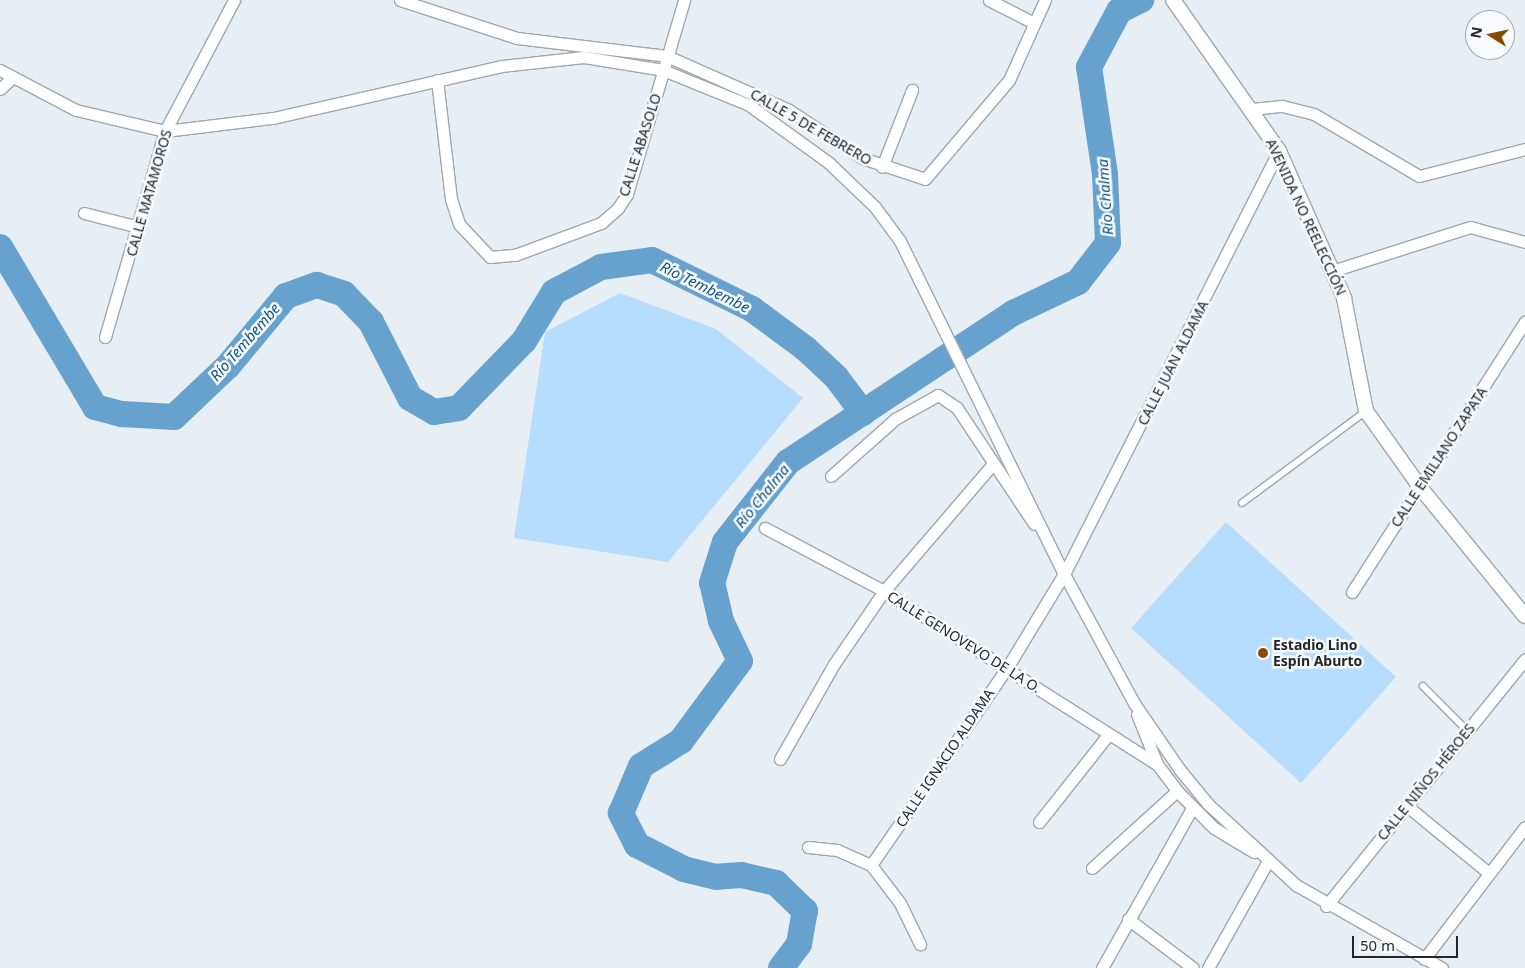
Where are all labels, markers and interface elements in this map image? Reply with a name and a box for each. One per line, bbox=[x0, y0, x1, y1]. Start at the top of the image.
north arrow bbox=[1465, 10, 1515, 60]
text: N bbox=[1465, 25, 1486, 40]
street label: CALLE 5 DE FEBRERO bbox=[747, 85, 875, 169]
street label: CALLE ABASOLO bbox=[615, 91, 665, 199]
street label: CALLE MATAMOROS bbox=[123, 128, 175, 258]
street label: AVENIDA NO REELECCIÓN bbox=[1262, 136, 1350, 298]
water label: Río Chalma bbox=[1093, 158, 1117, 236]
water label: Río Tembembe bbox=[657, 258, 753, 316]
street label: CALLE JUAN ALDAMA bbox=[1134, 298, 1212, 428]
water label: Río Tembembe bbox=[206, 299, 284, 385]
street label: CALLE EMILIANO ZAPATA bbox=[1387, 384, 1491, 530]
water label: Río Chalma bbox=[731, 461, 793, 531]
street label: CALLE GENOVEVO DE LA O. bbox=[884, 588, 1044, 696]
place label: Estadio Lino Espín Aburto bbox=[1273, 637, 1362, 670]
marker: Estadio Lino Espín Aburto bbox=[1257, 647, 1269, 659]
street label: CALLE IGNACIO ALDAMA bbox=[892, 686, 998, 830]
street label: CALLE NIÑOS HÉROES bbox=[1374, 720, 1478, 844]
scale bar bbox=[1355, 926, 1461, 958]
text: 50 m bbox=[1360, 935, 1395, 955]

